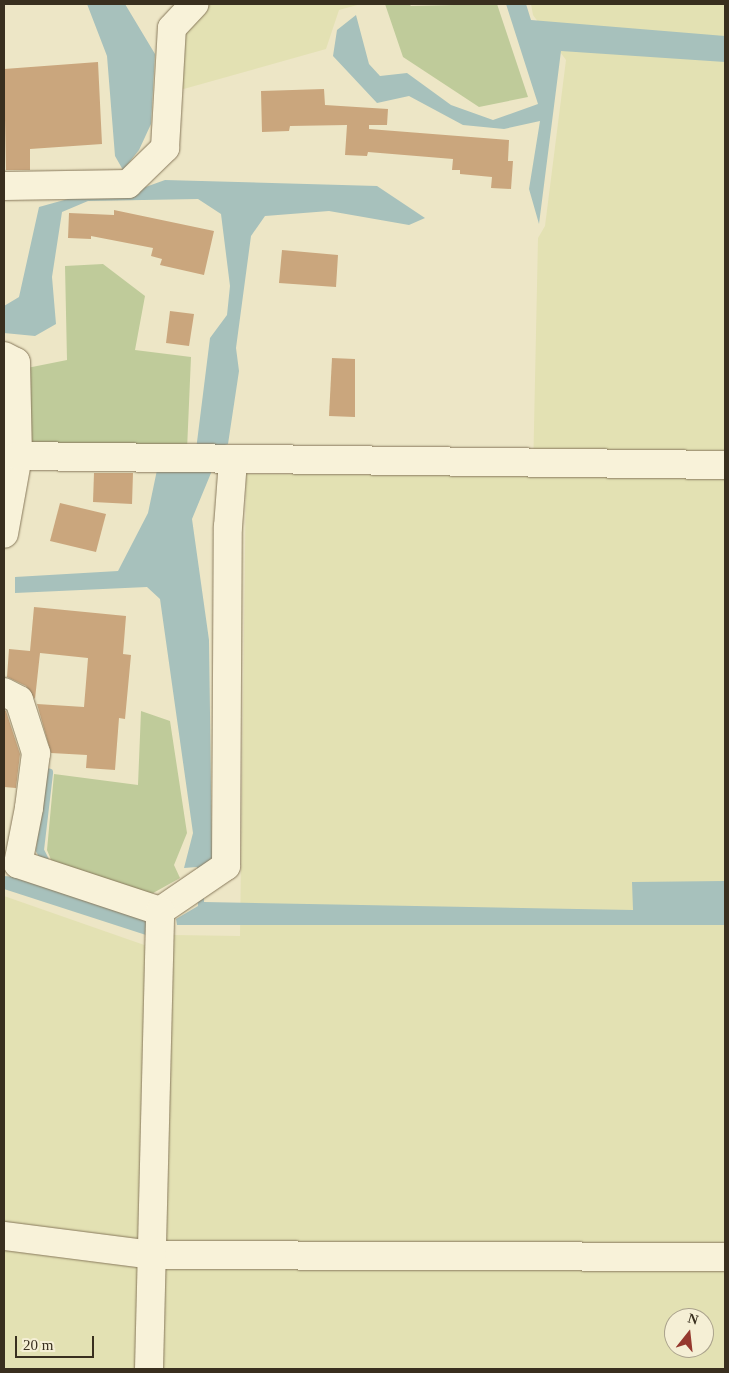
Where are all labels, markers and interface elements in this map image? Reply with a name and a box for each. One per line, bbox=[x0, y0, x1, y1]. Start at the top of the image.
north arrow bbox=[664, 1308, 714, 1358]
text: N bbox=[686, 1310, 700, 1328]
scale bar bbox=[18, 1326, 96, 1358]
text: 20 m bbox=[23, 1337, 53, 1353]

